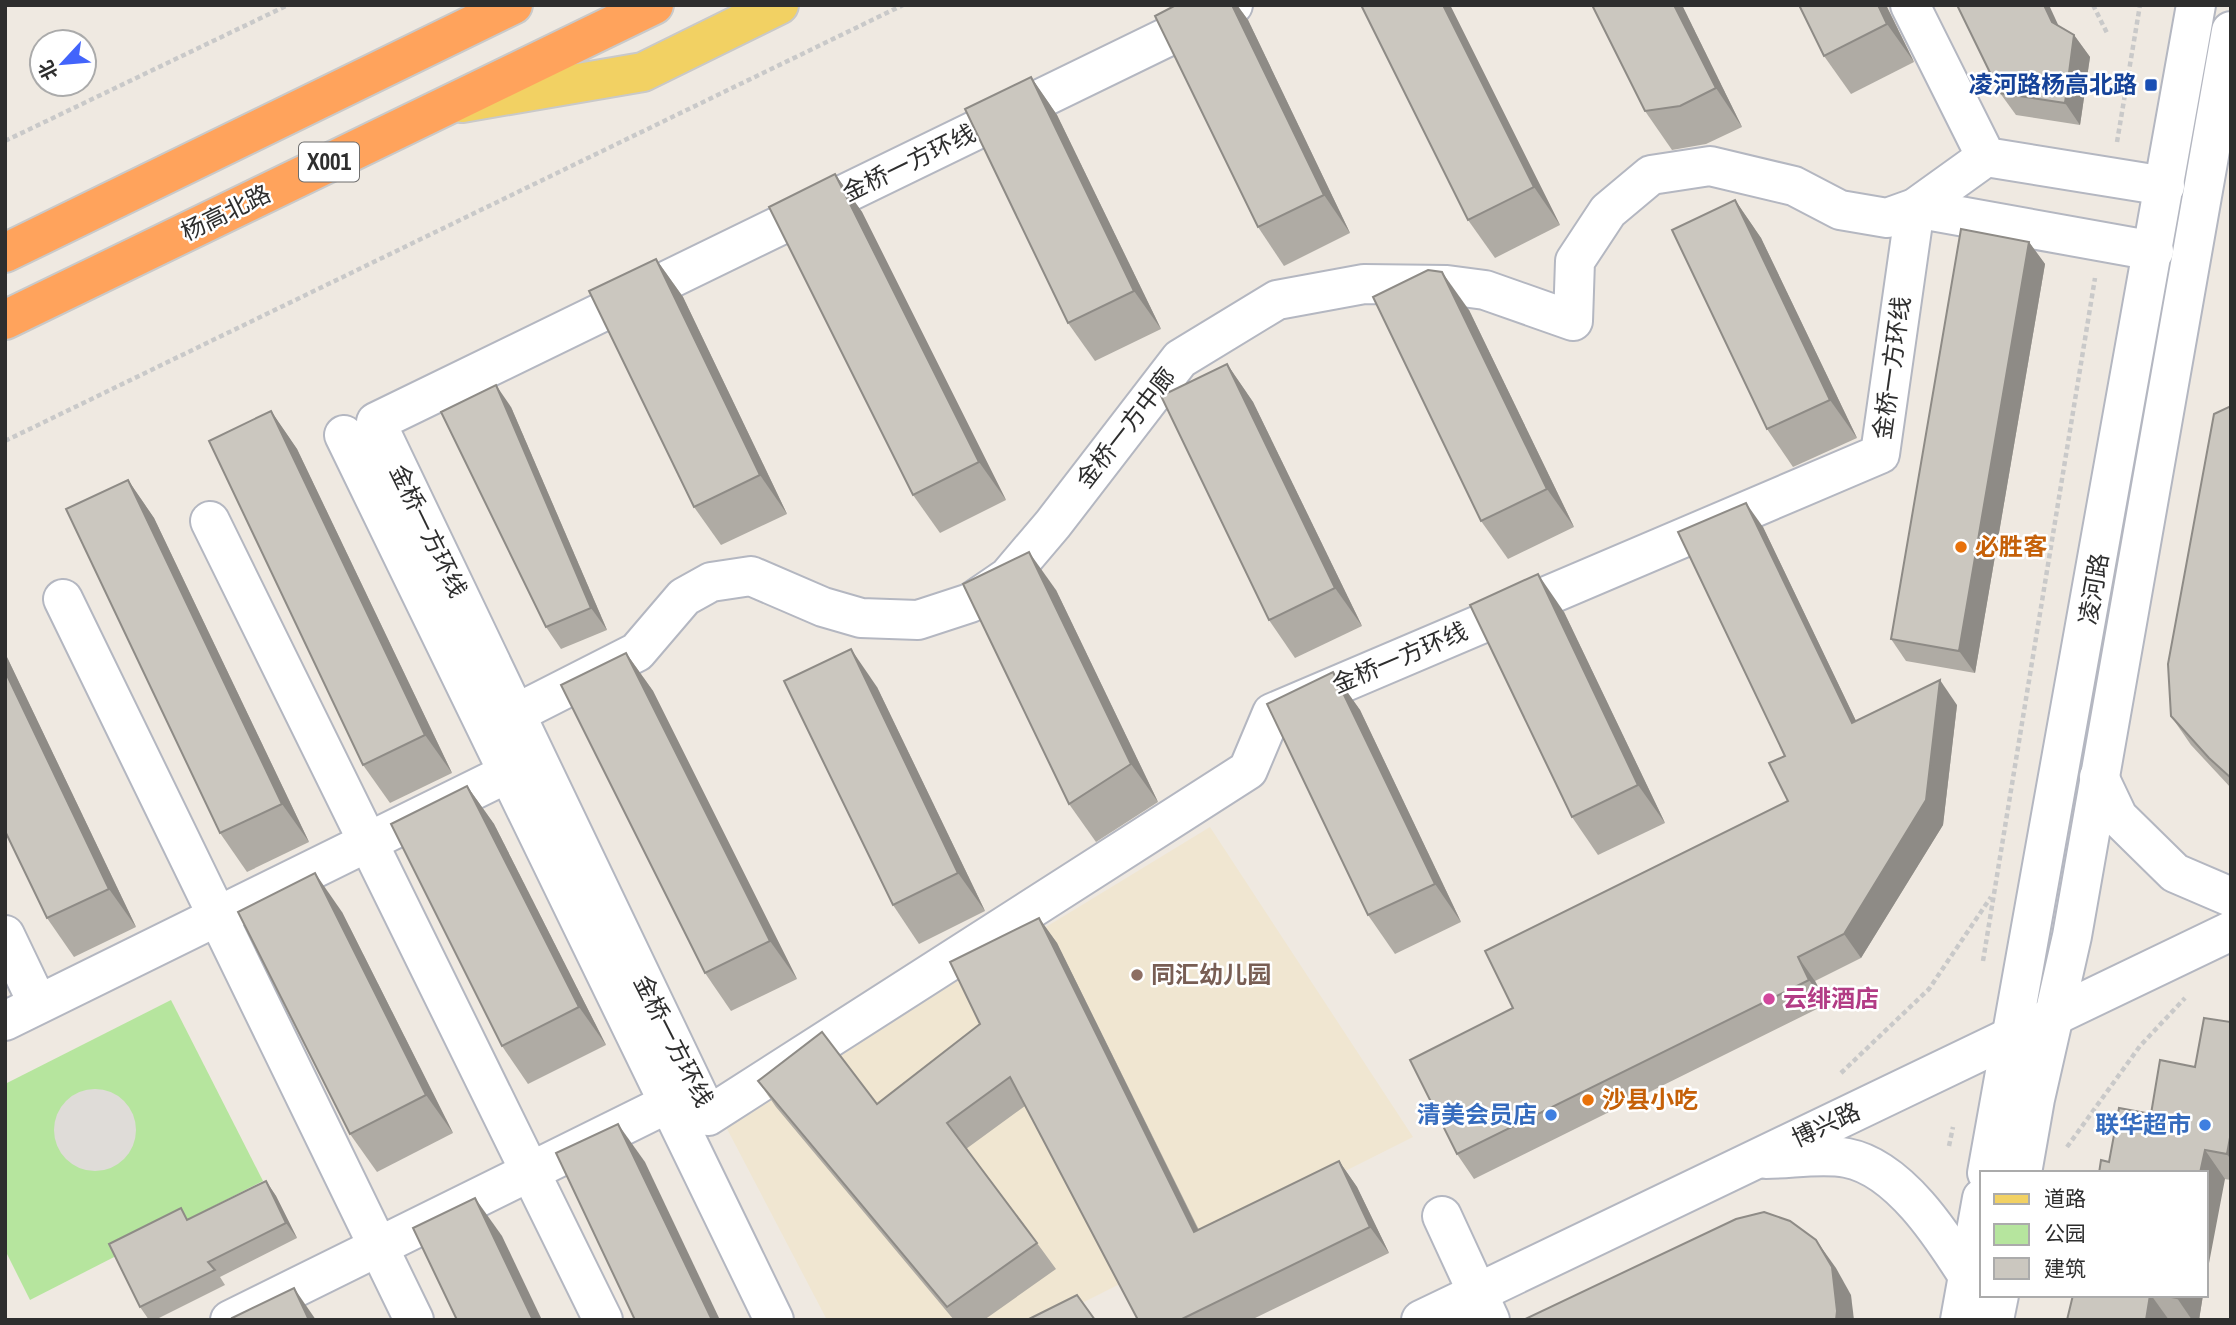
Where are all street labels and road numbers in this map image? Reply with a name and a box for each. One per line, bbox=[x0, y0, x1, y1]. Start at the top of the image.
street label: 金桥一方环线 bbox=[837, 116, 980, 208]
road number: X001 bbox=[299, 142, 359, 182]
street label: 杨高北路 bbox=[175, 177, 276, 248]
street label: 金桥一方环线 bbox=[1865, 294, 1917, 441]
street label: 金桥一方中廊 bbox=[1068, 361, 1182, 494]
street label: 金桥一方环线 bbox=[383, 459, 475, 602]
street label: 凌河路 bbox=[2071, 551, 2115, 627]
street label: 金桥一方环线 bbox=[1327, 614, 1472, 700]
street label: 金桥一方环线 bbox=[627, 969, 721, 1112]
street label: 博兴路 bbox=[1786, 1094, 1865, 1154]

